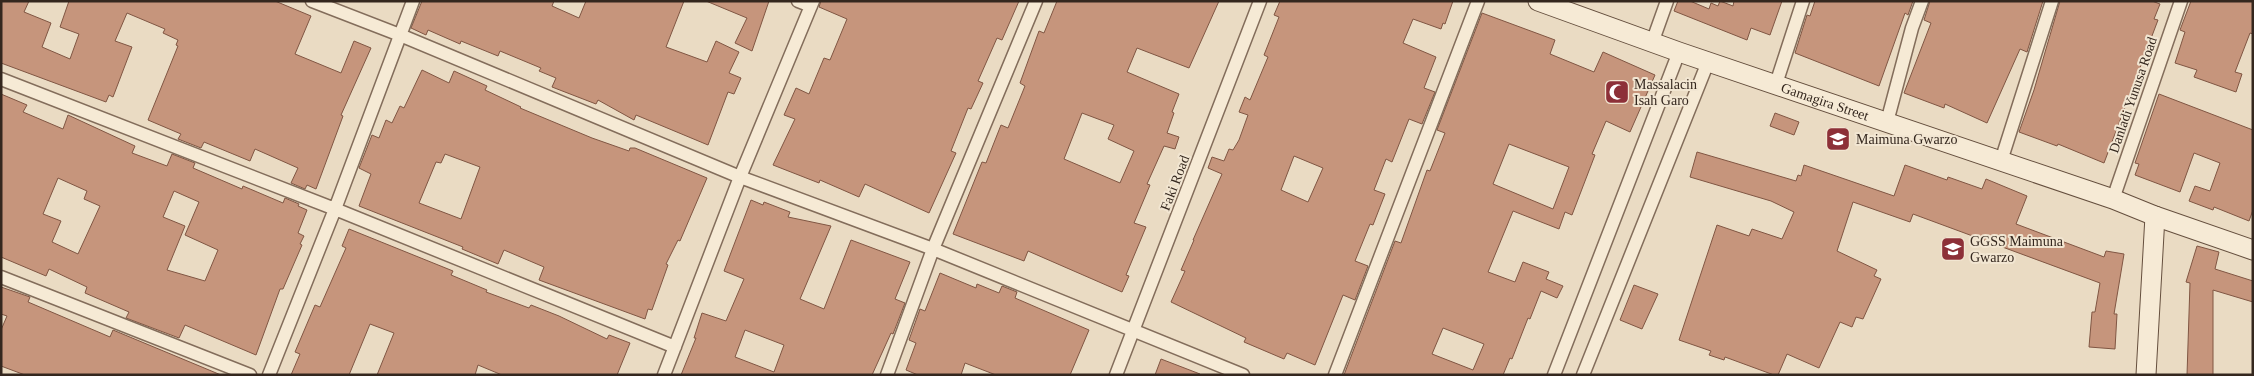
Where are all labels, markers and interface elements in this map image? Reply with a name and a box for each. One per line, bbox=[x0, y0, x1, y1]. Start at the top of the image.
street label: Danladi Yunusa Road bbox=[2106, 35, 2160, 155]
place label: Massalacin Isah Garo bbox=[1634, 77, 1697, 108]
mosque icon: Massalacin Isah Garo bbox=[1604, 79, 1630, 105]
street label: Gamagira Street bbox=[1779, 80, 1871, 123]
school or university icon: Maimuna Gwarzo bbox=[1825, 126, 1851, 152]
place label: Maimuna Gwarzo bbox=[1856, 132, 1957, 147]
street label: Faki Road bbox=[1158, 153, 1192, 213]
place label: GGSS Maimuna Gwarzo bbox=[1970, 234, 2064, 265]
school or university icon: GGSS Maimuna Gwarzo bbox=[1940, 236, 1966, 262]

